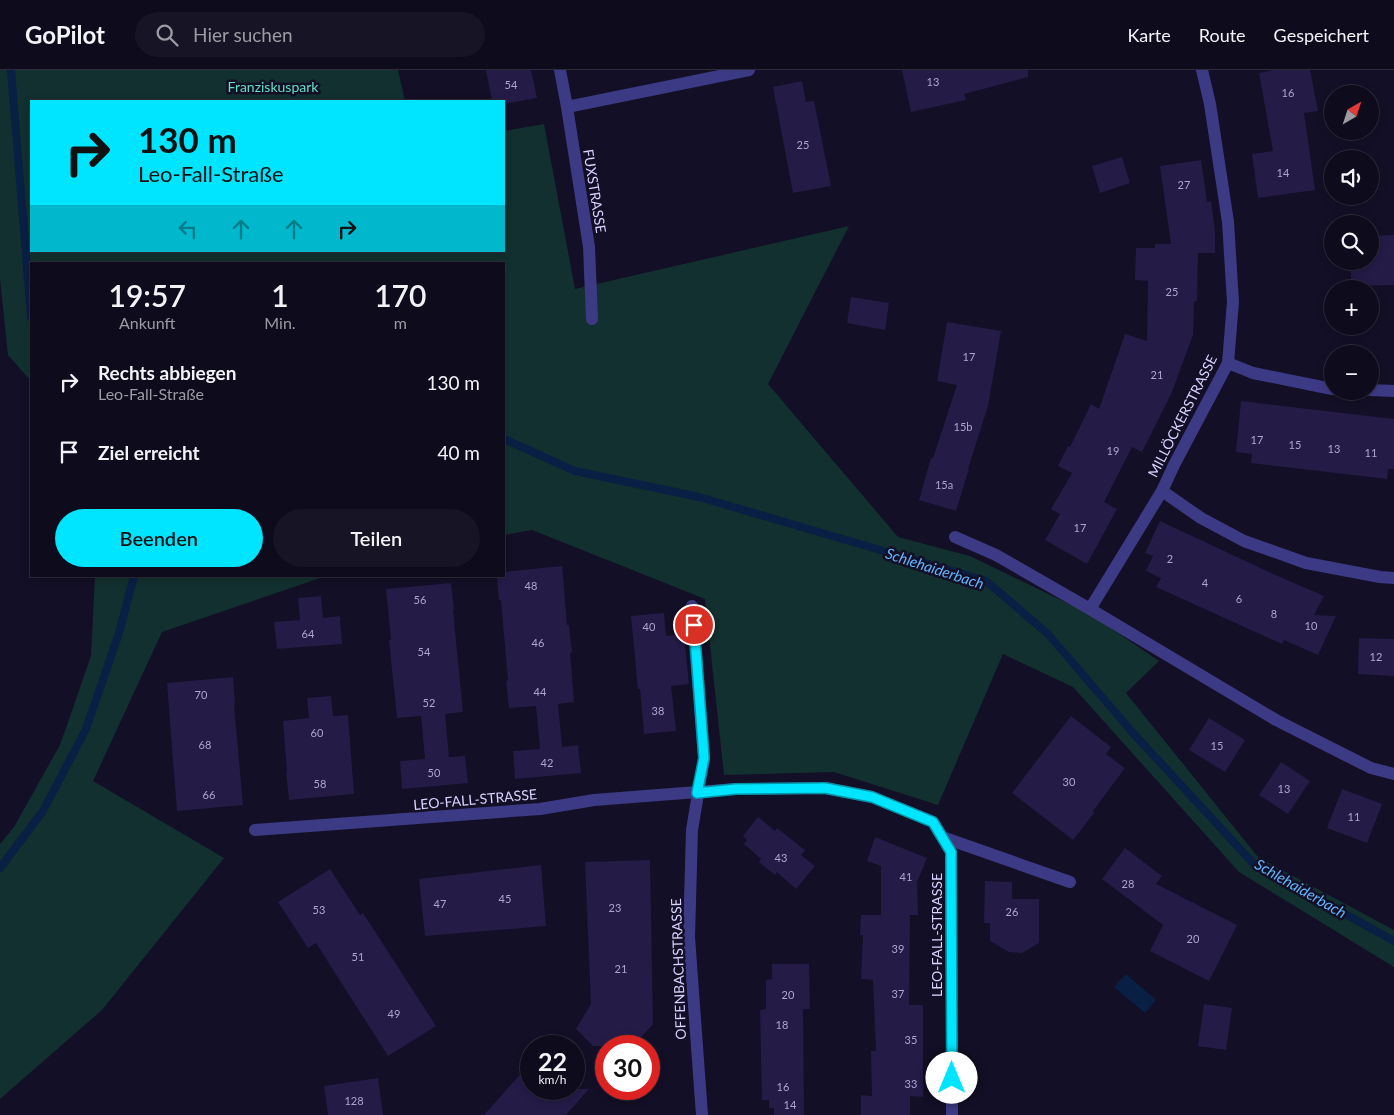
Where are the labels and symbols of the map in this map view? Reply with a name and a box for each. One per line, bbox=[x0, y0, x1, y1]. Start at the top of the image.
house number: 13 bbox=[927, 75, 939, 88]
park label: Franziskuspark bbox=[228, 78, 319, 95]
house number: 54 bbox=[505, 78, 518, 91]
north arrow bbox=[1324, 85, 1379, 140]
house number: 16 bbox=[1282, 86, 1294, 99]
house number: 25 bbox=[797, 138, 809, 151]
street label: FUXSTRASSE bbox=[580, 148, 610, 234]
house number: 14 bbox=[1277, 166, 1290, 179]
house number: 27 bbox=[1178, 178, 1190, 191]
house number: 25 bbox=[1166, 285, 1178, 298]
house number: 17 bbox=[963, 350, 975, 363]
street label: MILLÖCKERSTRASSE bbox=[1144, 352, 1220, 480]
house number: 21 bbox=[1151, 368, 1163, 381]
house number: 15b bbox=[954, 420, 972, 433]
house number: 17 bbox=[1251, 433, 1263, 446]
house number: 15 bbox=[1289, 438, 1301, 451]
house number: 13 bbox=[1328, 442, 1340, 455]
house number: 19 bbox=[1107, 444, 1119, 457]
house number: 11 bbox=[1365, 446, 1377, 459]
house number: 15a bbox=[935, 478, 953, 491]
house number: 17 bbox=[1074, 521, 1086, 534]
water label: Schlehaiderbach bbox=[883, 544, 987, 592]
house number: 2 bbox=[1167, 552, 1173, 565]
house number: 4 bbox=[1202, 576, 1209, 589]
house number: 48 bbox=[525, 579, 537, 592]
house number: 6 bbox=[1236, 592, 1242, 605]
house number: 56 bbox=[414, 593, 426, 606]
pin bbox=[673, 604, 715, 646]
house number: 8 bbox=[1271, 607, 1277, 620]
house number: 10 bbox=[1305, 619, 1318, 632]
house number: 40 bbox=[643, 620, 656, 633]
house number: 64 bbox=[302, 627, 315, 640]
house number: 46 bbox=[532, 636, 544, 649]
house number: 54 bbox=[418, 645, 431, 658]
house number: 12 bbox=[1370, 650, 1382, 663]
house number: 44 bbox=[534, 685, 547, 698]
house number: 70 bbox=[195, 688, 208, 701]
house number: 52 bbox=[423, 696, 435, 709]
house number: 38 bbox=[652, 704, 664, 717]
house number: 60 bbox=[311, 726, 324, 739]
house number: 68 bbox=[199, 738, 211, 751]
house number: 15 bbox=[1211, 739, 1223, 752]
house number: 42 bbox=[541, 756, 553, 769]
house number: 50 bbox=[428, 766, 441, 779]
house number: 30 bbox=[1063, 775, 1076, 788]
house number: 58 bbox=[314, 777, 326, 790]
house number: 13 bbox=[1278, 782, 1290, 795]
street label: LEO-FALL-STRASSE bbox=[412, 785, 538, 813]
house number: 66 bbox=[203, 788, 215, 801]
house number: 11 bbox=[1348, 810, 1360, 823]
house number: 43 bbox=[775, 851, 787, 864]
water label: Schlehaiderbach bbox=[1252, 855, 1350, 921]
house number: 41 bbox=[900, 870, 912, 883]
street label: LEO-FALL-STRASSE bbox=[928, 873, 945, 997]
house number: 28 bbox=[1122, 877, 1134, 890]
house number: 45 bbox=[499, 892, 511, 905]
house number: 47 bbox=[434, 897, 446, 910]
street label: OFFENBACHSTRASSE bbox=[667, 898, 689, 1040]
house number: 23 bbox=[609, 901, 621, 914]
house number: 53 bbox=[313, 903, 325, 916]
house number: 26 bbox=[1006, 905, 1018, 918]
house number: 20 bbox=[1187, 932, 1200, 945]
house number: 39 bbox=[892, 942, 904, 955]
house number: 51 bbox=[352, 950, 364, 963]
house number: 21 bbox=[615, 962, 627, 975]
house number: 37 bbox=[892, 987, 904, 1000]
house number: 20 bbox=[782, 988, 795, 1001]
house number: 49 bbox=[388, 1007, 400, 1020]
house number: 18 bbox=[776, 1018, 788, 1031]
house number: 35 bbox=[905, 1033, 917, 1046]
speed limit sign: 30 bbox=[595, 1035, 660, 1100]
position arrow bbox=[925, 1051, 977, 1103]
house number: 33 bbox=[905, 1077, 917, 1090]
house number: 16 bbox=[777, 1080, 789, 1093]
house number: 128 bbox=[344, 1094, 364, 1107]
house number: 14 bbox=[784, 1098, 797, 1111]

